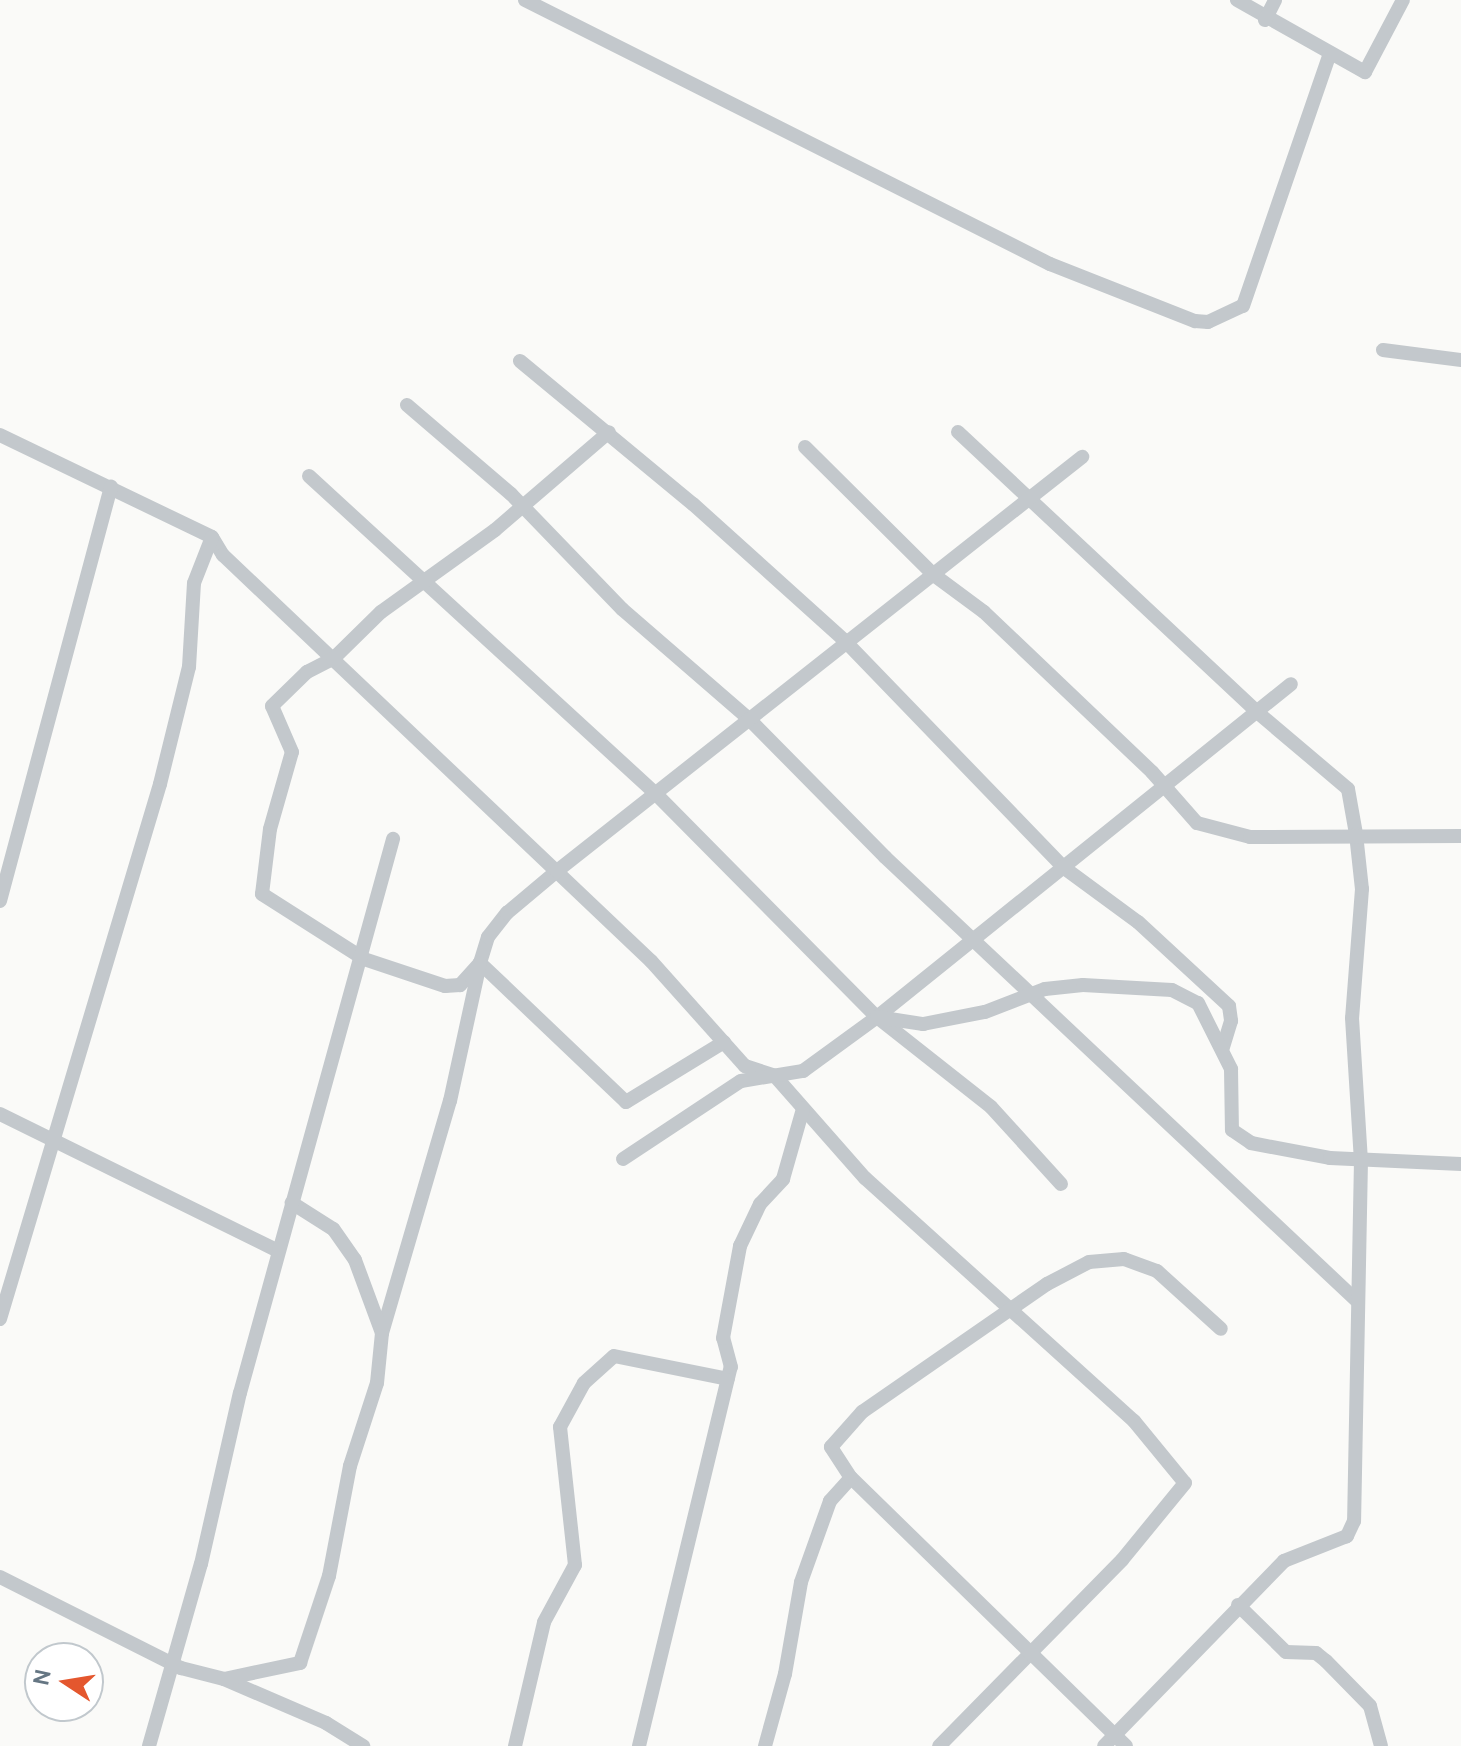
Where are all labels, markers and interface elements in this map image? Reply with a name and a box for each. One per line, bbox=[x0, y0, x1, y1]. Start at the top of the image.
north arrow bbox=[24, 1642, 104, 1722]
text: N bbox=[27, 1667, 57, 1688]

